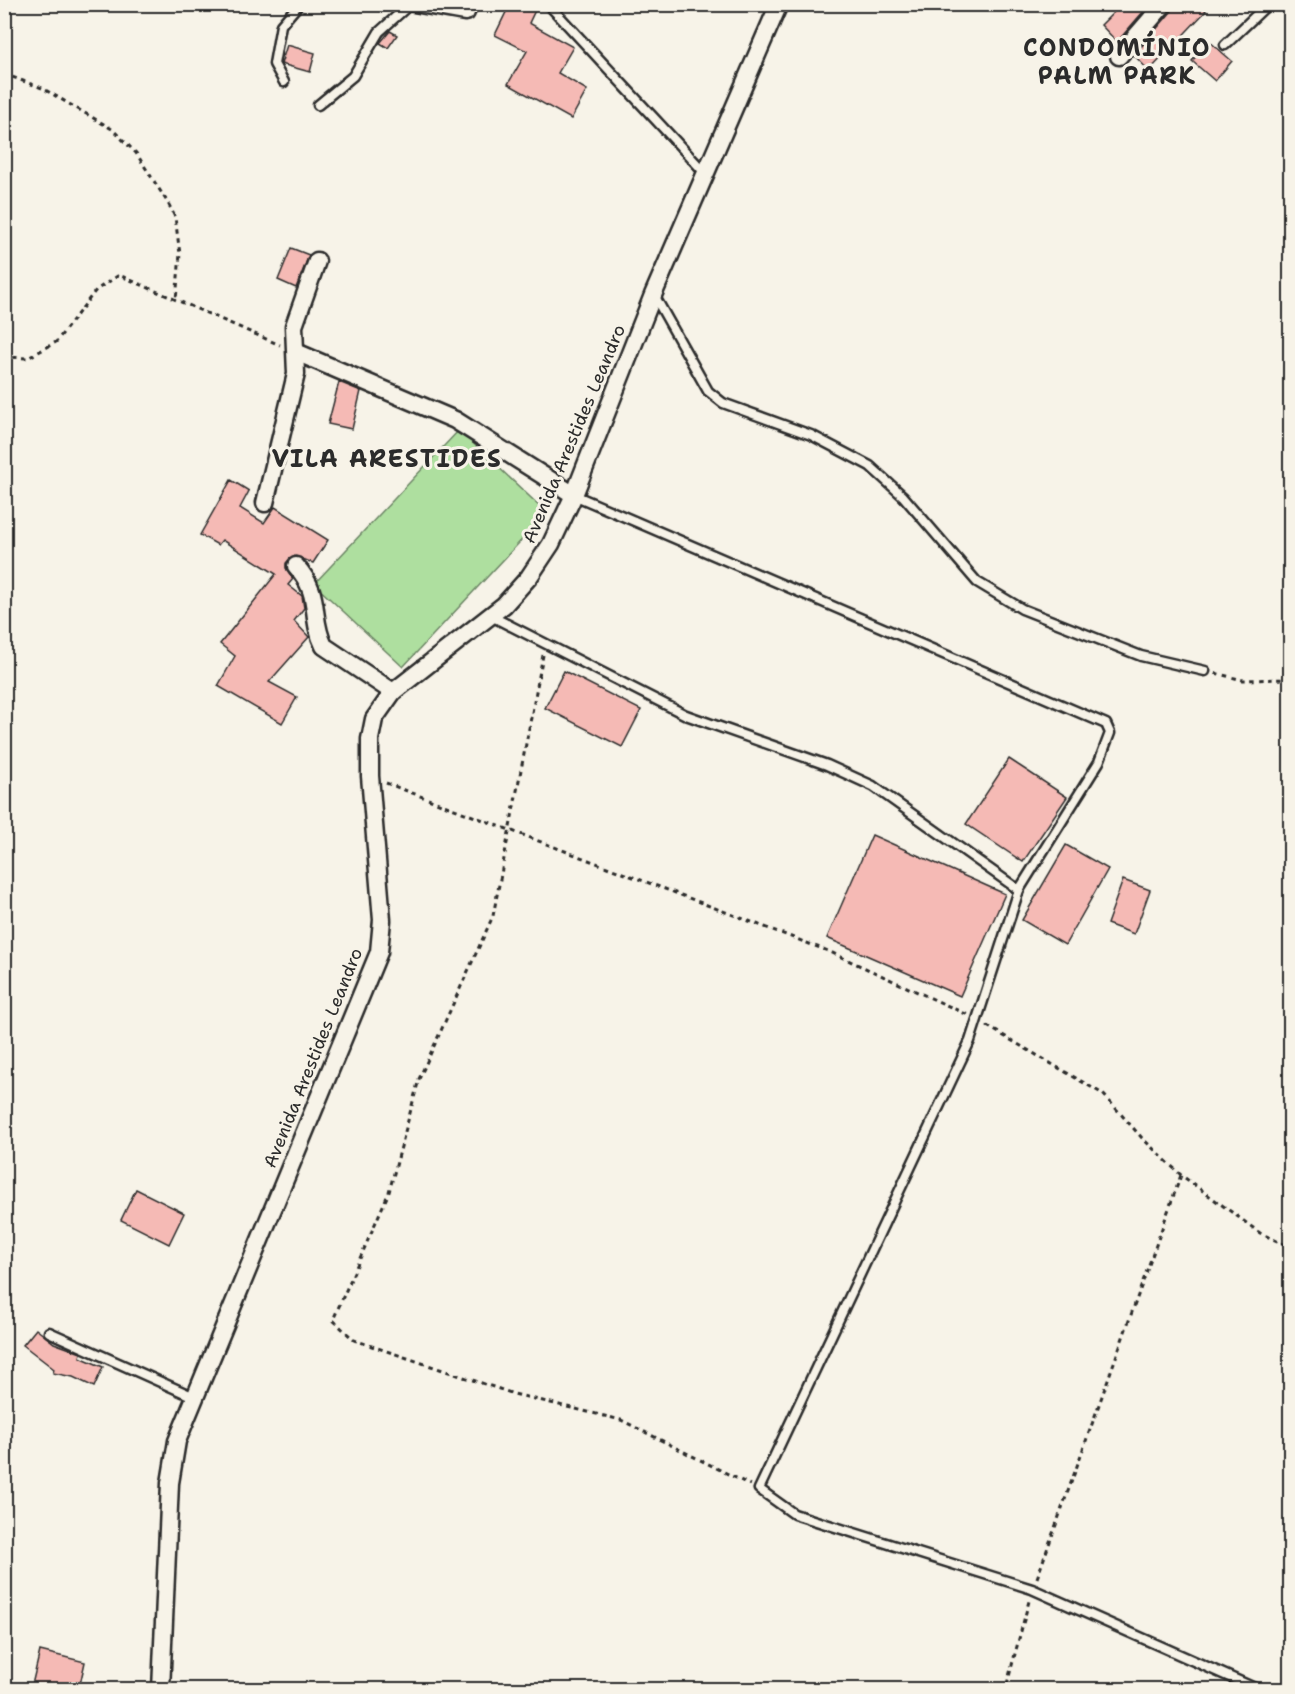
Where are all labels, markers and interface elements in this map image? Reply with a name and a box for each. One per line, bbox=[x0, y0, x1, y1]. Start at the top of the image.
district label: CONDOMÍNIO PALM PARK bbox=[1023, 30, 1211, 92]
street label: Avenida Arestides Leandro bbox=[517, 321, 631, 547]
district label: VILA ARESTIDES bbox=[272, 443, 502, 475]
street label: Avenida Arestides Leandro bbox=[258, 944, 368, 1172]

